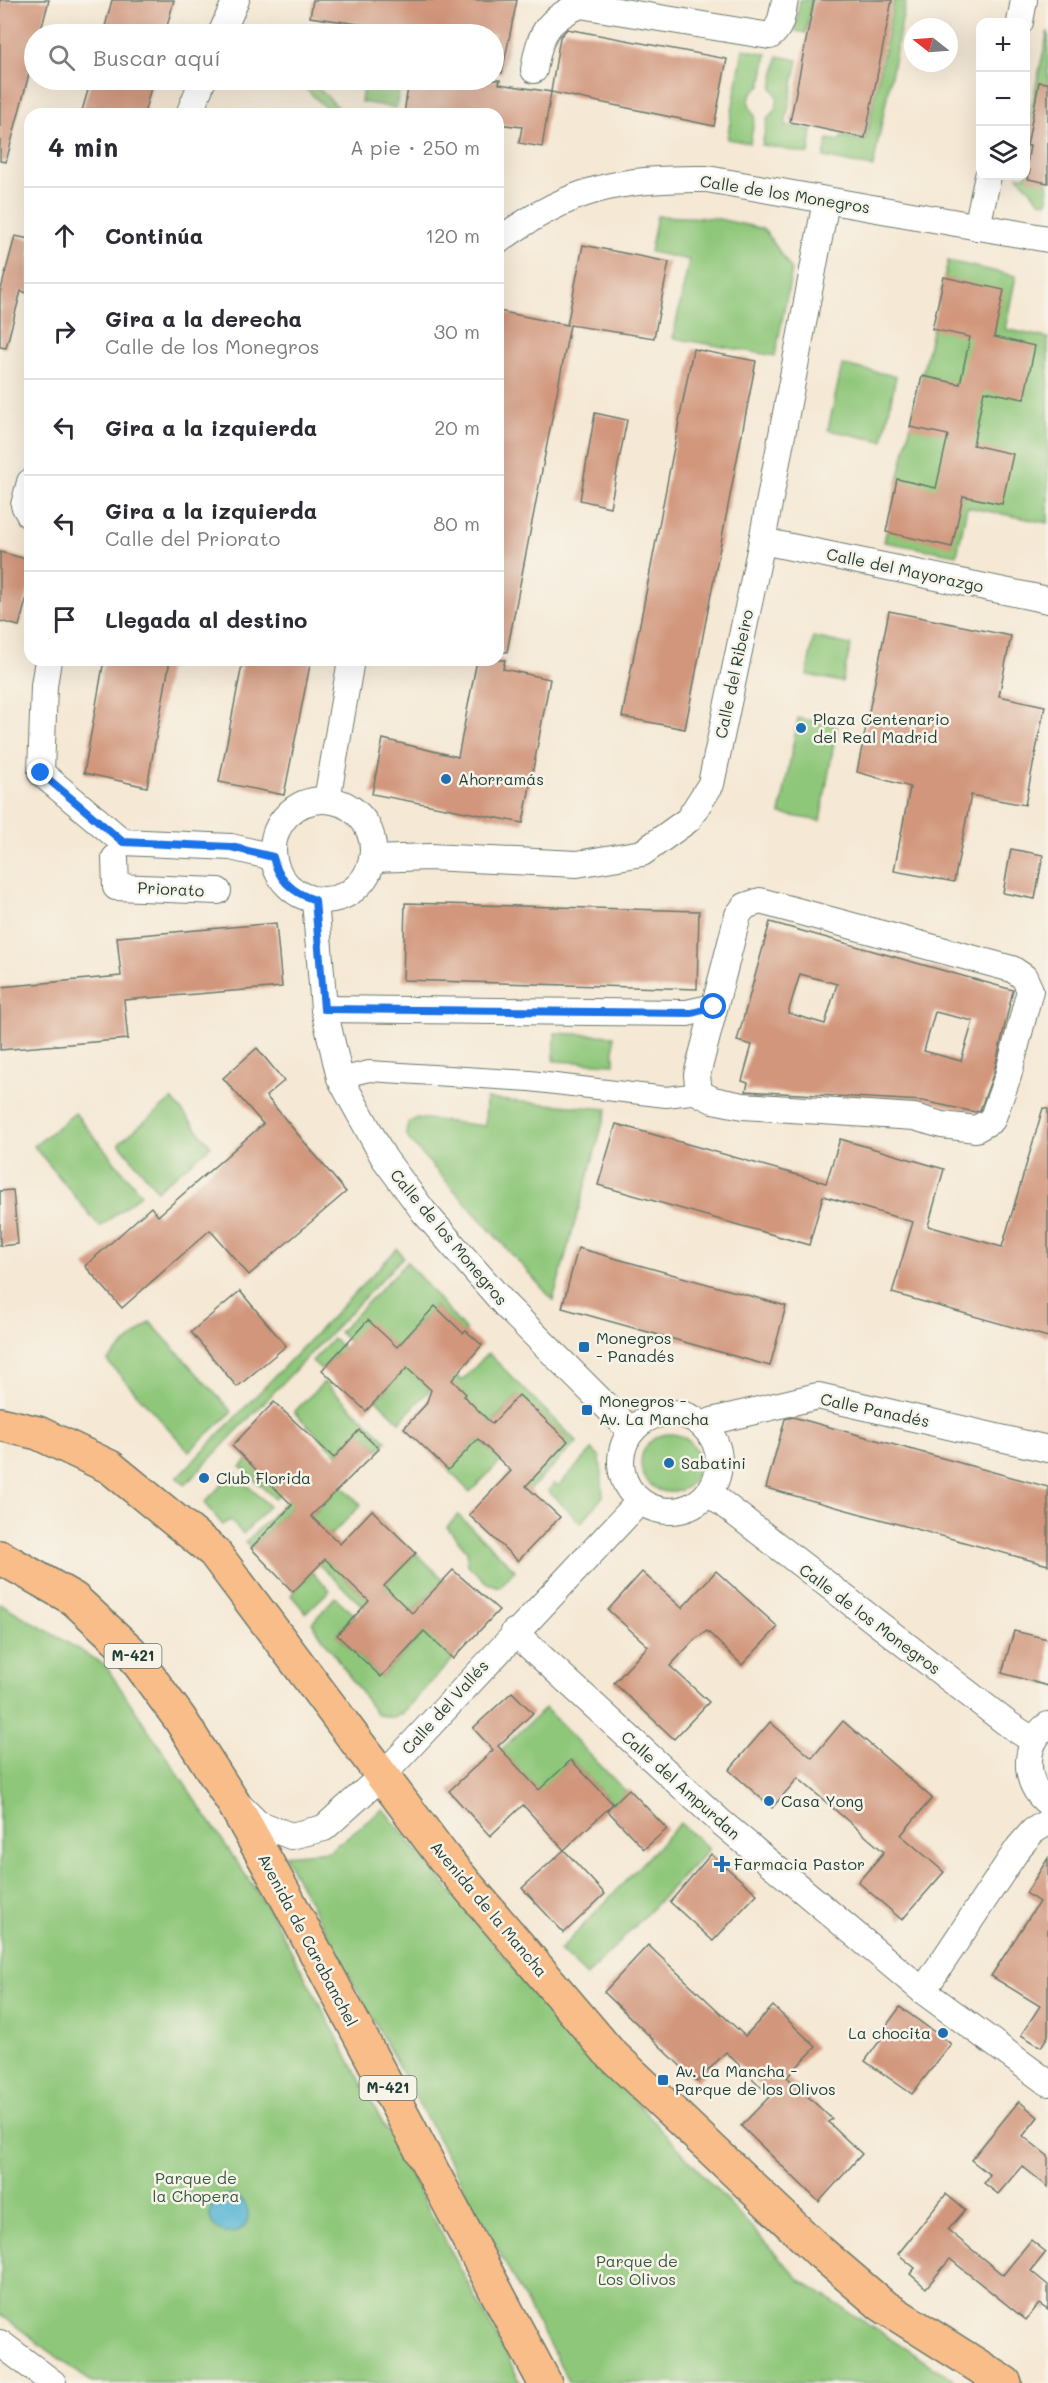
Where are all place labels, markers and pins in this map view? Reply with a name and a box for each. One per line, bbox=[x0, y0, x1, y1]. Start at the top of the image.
place label: Plaza Centenario del Real Madrid bbox=[813, 708, 949, 747]
marker: Plaza Centenario del Real Madrid bbox=[794, 721, 808, 735]
place label: Ahorramás bbox=[458, 768, 544, 789]
marker: Ahorramás bbox=[439, 772, 453, 786]
place label: Monegros - Panadés bbox=[596, 1327, 675, 1366]
marker: Monegros - Panadés bbox=[577, 1340, 591, 1354]
place label: Monegros - Av. La Mancha bbox=[599, 1390, 709, 1429]
marker: Monegros - Av. La Mancha bbox=[580, 1403, 594, 1417]
place label: Sabatini bbox=[681, 1452, 746, 1473]
marker: Sabatini bbox=[662, 1456, 676, 1470]
place label: Club Florida bbox=[216, 1467, 311, 1488]
marker: Club Florida bbox=[197, 1471, 211, 1485]
place label: Casa Yong bbox=[781, 1790, 863, 1811]
marker: Casa Yong bbox=[762, 1794, 776, 1808]
place label: Farmacia Pastor bbox=[734, 1853, 865, 1874]
marker: Farmacia Pastor bbox=[715, 1857, 729, 1871]
place label: La chocita bbox=[848, 2022, 931, 2043]
marker: La chocita bbox=[936, 2026, 950, 2040]
place label: Av. La Mancha - Parque de los Olivos bbox=[675, 2060, 836, 2099]
marker: Av. La Mancha - Parque de los Olivos bbox=[656, 2073, 670, 2087]

